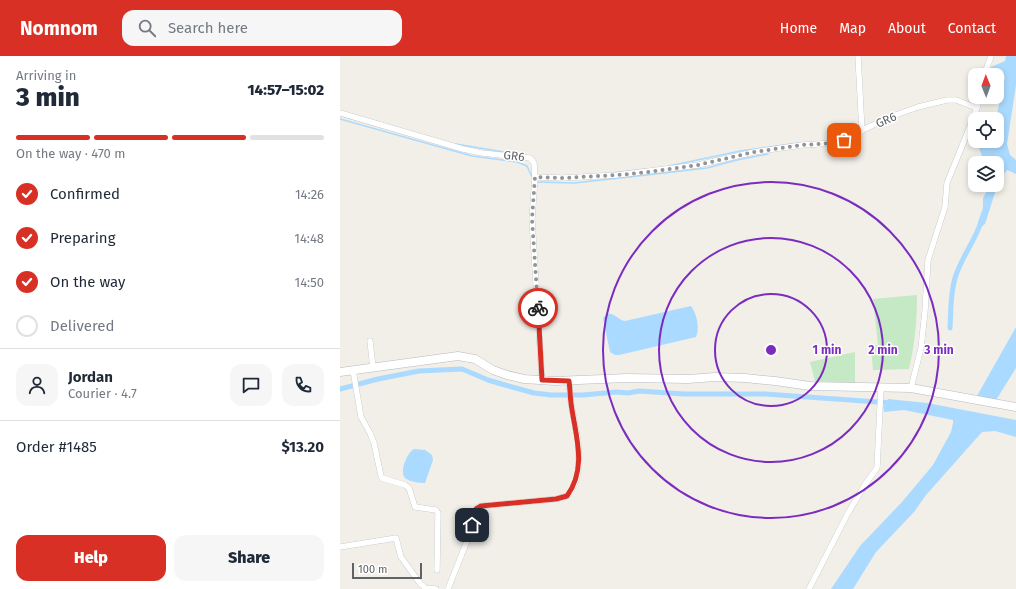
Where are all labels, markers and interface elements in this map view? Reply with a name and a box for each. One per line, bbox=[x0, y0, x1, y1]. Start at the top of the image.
search box bbox=[122, 10, 402, 46]
text: Nomnom bbox=[20, 17, 98, 40]
icon: search bbox=[136, 17, 158, 39]
text: Search here bbox=[168, 19, 248, 37]
text: Home bbox=[780, 20, 817, 37]
text: Map bbox=[839, 20, 866, 37]
text: About bbox=[888, 20, 926, 37]
text: Contact bbox=[948, 20, 996, 37]
text: Arriving in bbox=[16, 68, 76, 83]
north arrow bbox=[968, 68, 1004, 104]
map controls bbox=[968, 68, 1004, 192]
text: 14:57–15:02 bbox=[247, 81, 324, 99]
text: 3 min bbox=[16, 82, 80, 113]
street label: GR6 bbox=[873, 109, 899, 131]
button: locate bbox=[968, 112, 1004, 148]
pin bbox=[827, 123, 861, 157]
icon: bag bbox=[833, 129, 855, 151]
text: On the way · 470 m bbox=[16, 146, 125, 161]
street label: GR6 bbox=[503, 148, 525, 164]
button: layers bbox=[968, 156, 1004, 192]
icon: check bbox=[16, 183, 38, 205]
text: Confirmed bbox=[50, 185, 120, 203]
text: 14:26 bbox=[295, 187, 324, 202]
icon: check bbox=[16, 227, 38, 249]
text: Preparing bbox=[50, 229, 115, 247]
text: 14:48 bbox=[294, 231, 324, 246]
icon: check bbox=[16, 271, 38, 293]
text: On the way bbox=[50, 273, 125, 291]
text: 14:50 bbox=[295, 275, 324, 290]
courier bbox=[518, 288, 558, 328]
icon: bike bbox=[527, 297, 549, 319]
text: Delivered bbox=[50, 317, 114, 335]
centre of rings bbox=[764, 343, 778, 357]
text: 1 min bbox=[813, 343, 841, 357]
text: 2 min bbox=[868, 343, 898, 357]
text: 3 min bbox=[923, 343, 954, 357]
button: person bbox=[16, 364, 58, 406]
button: chat bbox=[230, 364, 272, 406]
button: phone bbox=[282, 364, 324, 406]
text: Jordan bbox=[68, 368, 113, 386]
text: Courier · 4.7 bbox=[68, 386, 137, 401]
text: Order #1485 bbox=[16, 438, 97, 456]
text: $13.20 bbox=[281, 438, 324, 456]
pin bbox=[455, 508, 489, 542]
icon: home bbox=[461, 514, 483, 536]
button: Help bbox=[16, 535, 166, 581]
button: Share bbox=[174, 535, 324, 581]
scale bar bbox=[352, 561, 422, 580]
text: 100 m bbox=[358, 563, 387, 576]

